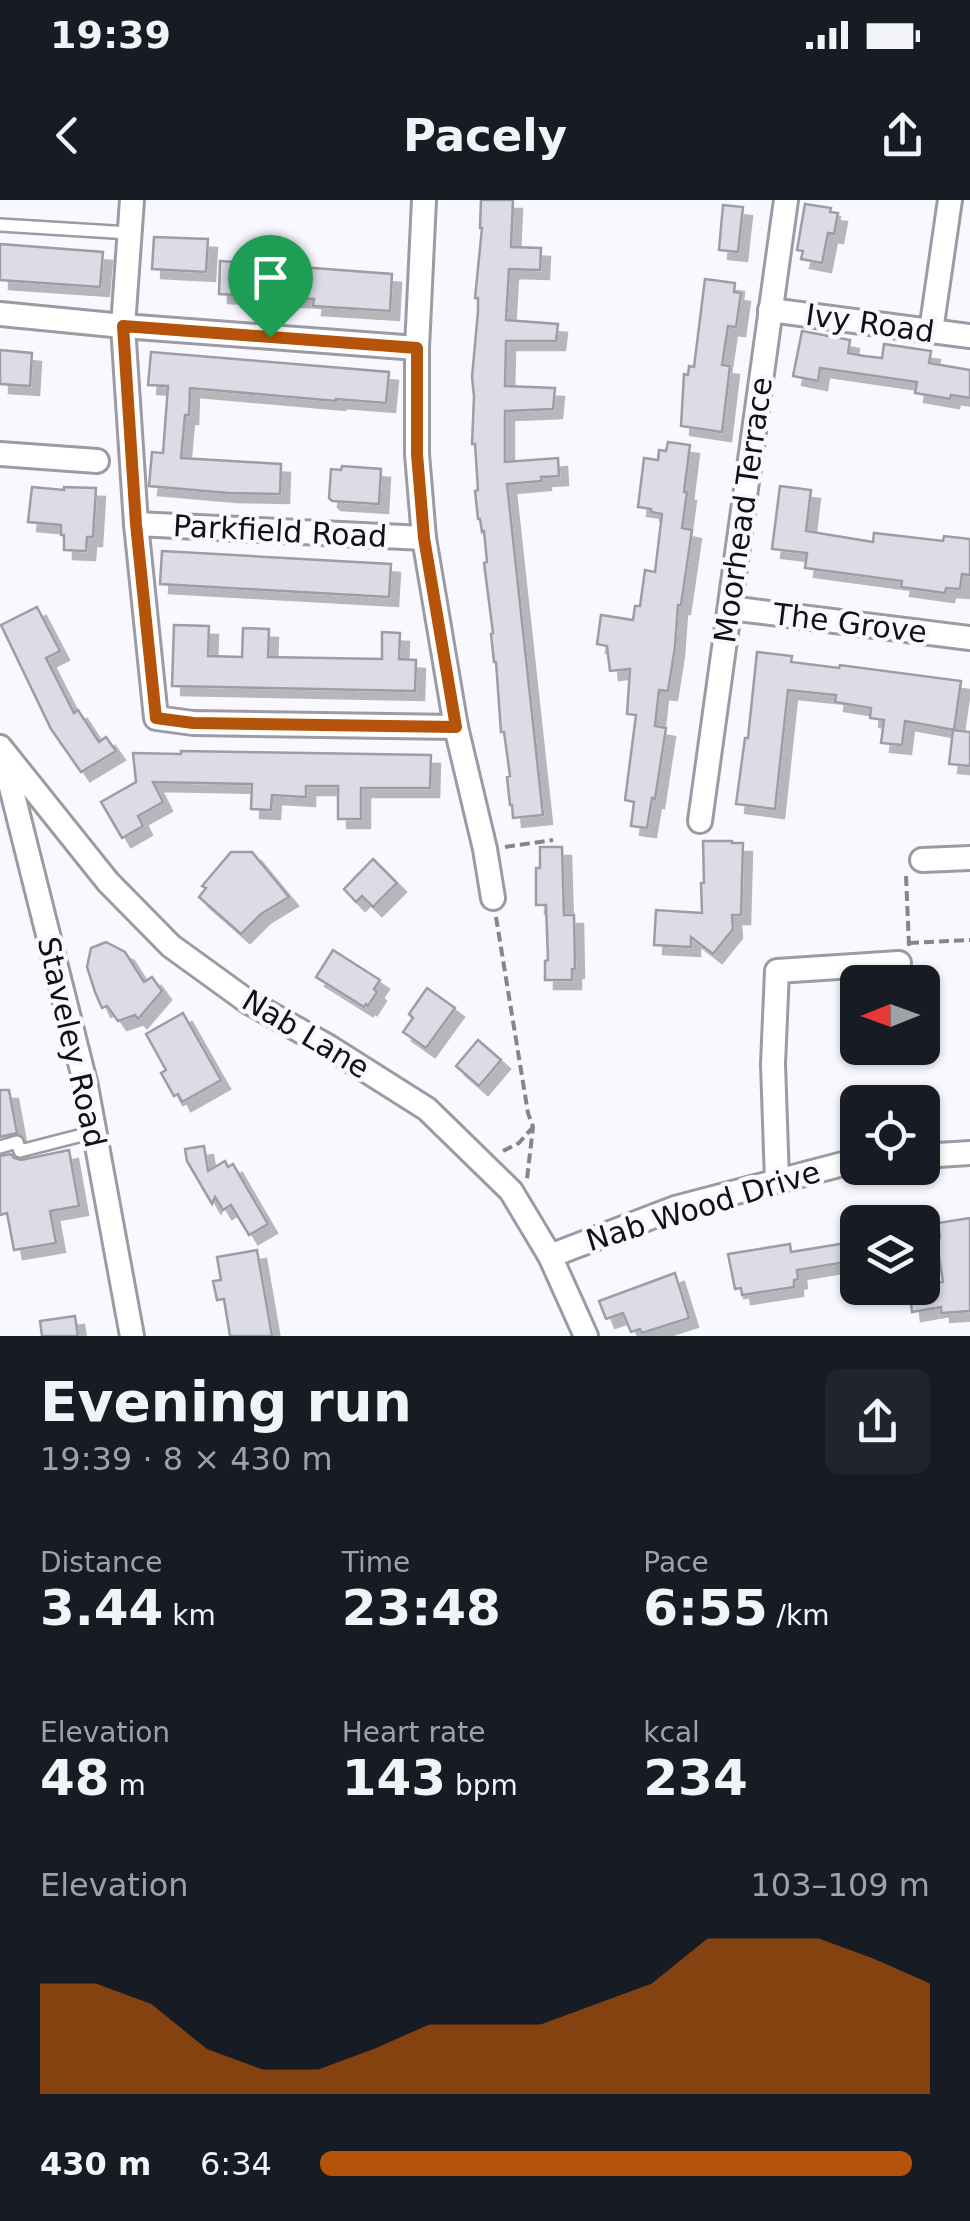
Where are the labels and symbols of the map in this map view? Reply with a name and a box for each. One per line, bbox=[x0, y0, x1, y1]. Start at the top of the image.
pin bbox=[228, 235, 313, 338]
street label: Ivy Road bbox=[804, 297, 936, 349]
street label: Moorhead Terrace bbox=[707, 375, 779, 645]
street label: Parkfield Road bbox=[172, 508, 388, 554]
street label: The Grove bbox=[770, 596, 929, 650]
street label: Staveley Road bbox=[31, 933, 113, 1151]
north arrow bbox=[840, 965, 940, 1065]
street label: Nab Lane bbox=[236, 982, 376, 1086]
street label: Nab Wood Drive bbox=[582, 1154, 824, 1258]

